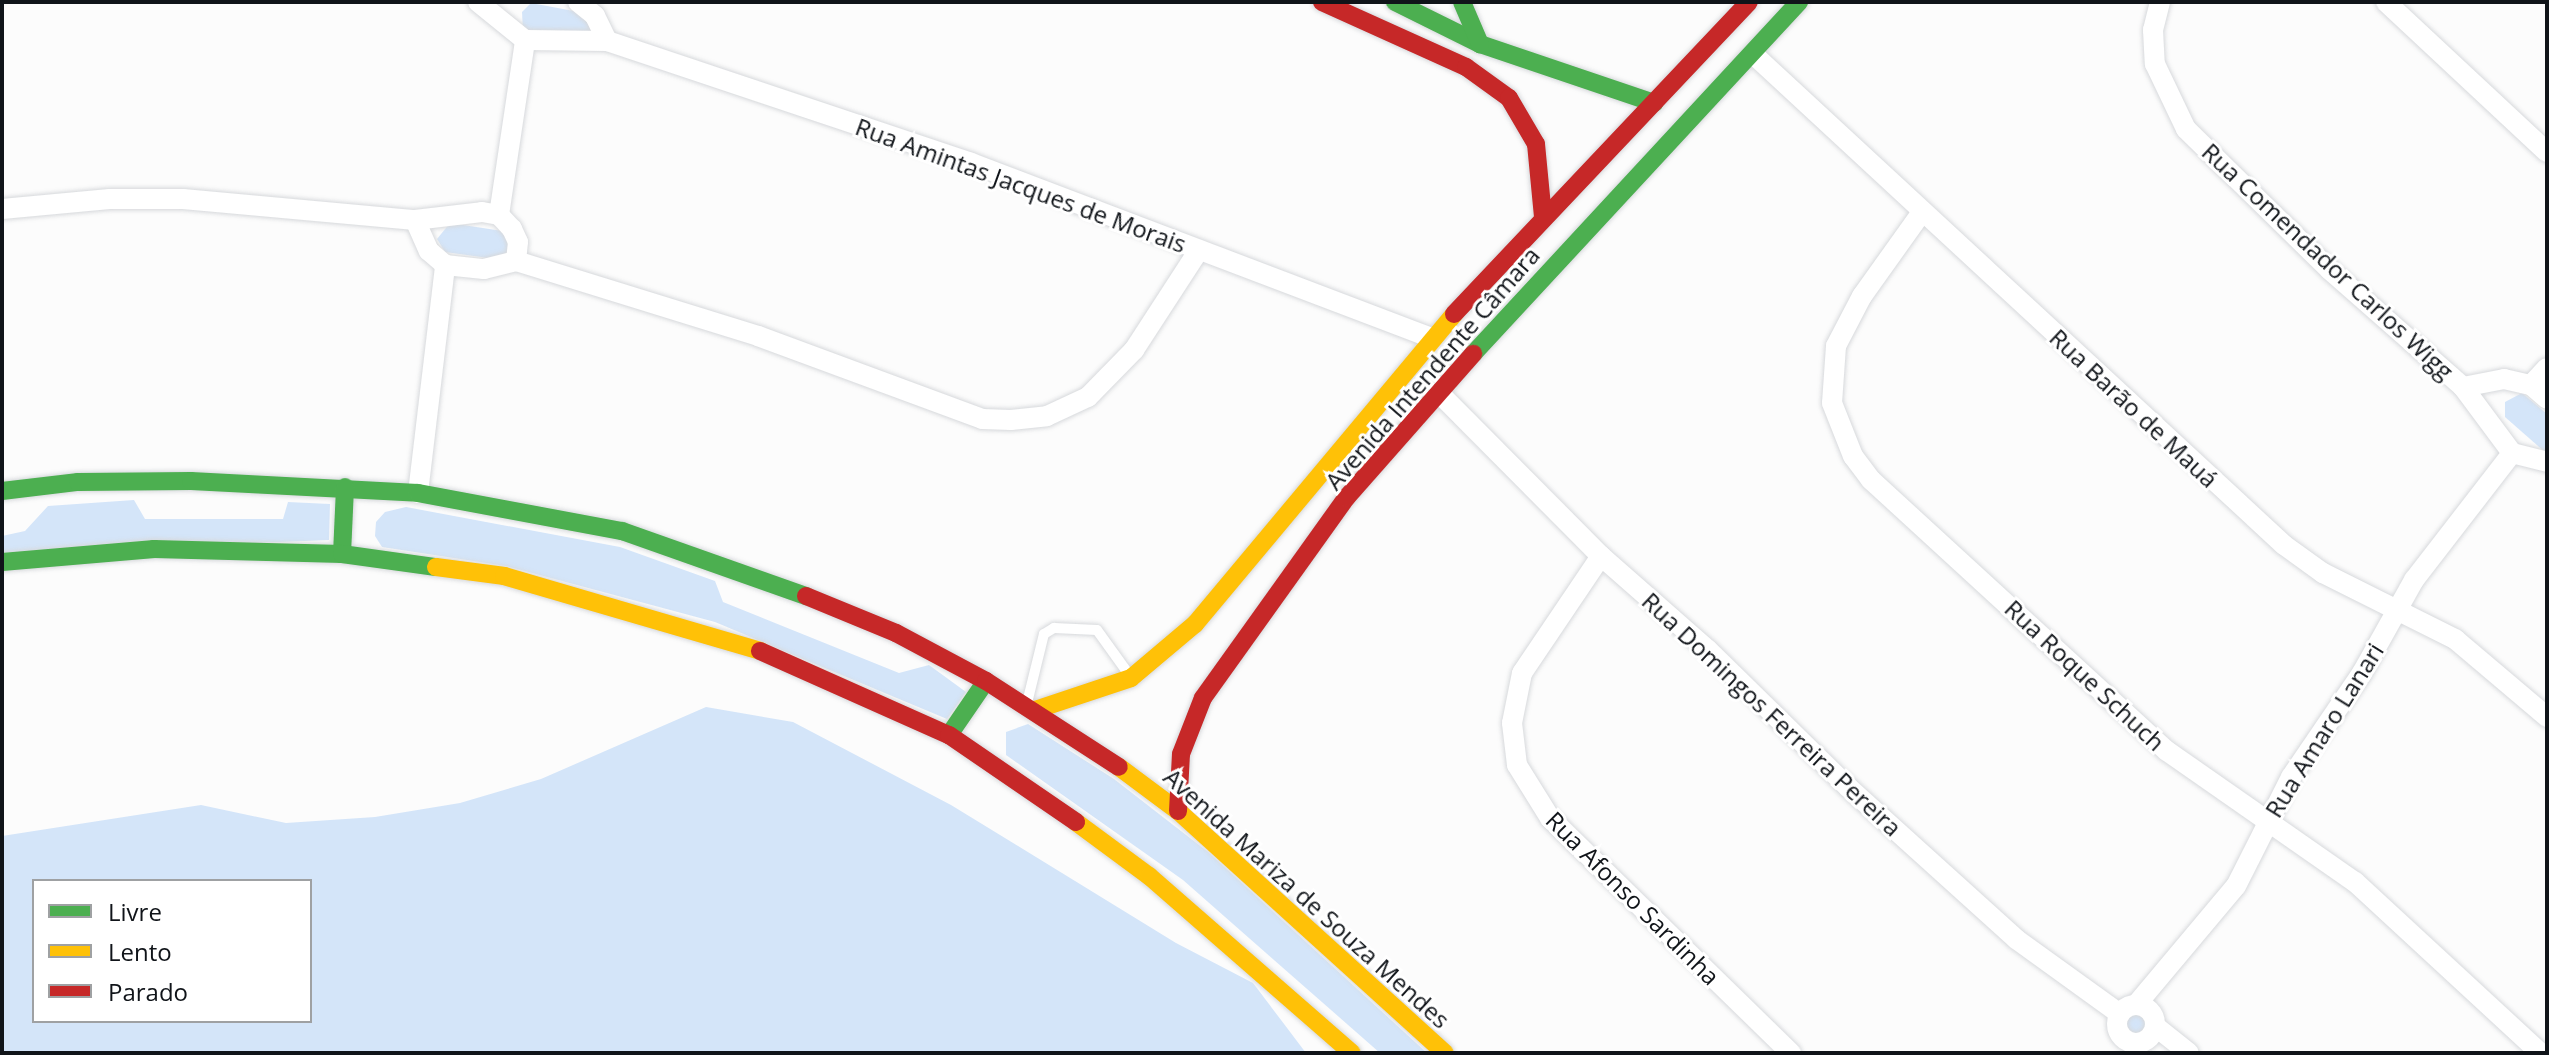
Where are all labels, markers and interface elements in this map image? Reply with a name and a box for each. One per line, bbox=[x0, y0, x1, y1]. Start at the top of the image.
street label: Rua Amintas Jacques de Morais bbox=[852, 112, 1190, 258]
street label: Rua Comendador Carlos Wigg bbox=[2196, 137, 2460, 385]
street label: Avenida Intendente Câmara bbox=[1319, 241, 1545, 495]
street label: Rua Barão de Mauá bbox=[2044, 323, 2224, 493]
street label: Rua Domingos Ferreira Pereira bbox=[1636, 586, 1908, 842]
street label: Rua Roque Schuch bbox=[1999, 594, 2171, 756]
street label: Rua Amaro Lanari bbox=[2259, 638, 2389, 822]
street label: Avenida Mariza de Souza Mendes bbox=[1158, 762, 1456, 1034]
street label: Rua Afonso Sardinha bbox=[1540, 805, 1726, 991]
legend bbox=[32, 879, 312, 1023]
text: Livre bbox=[108, 895, 162, 928]
text: Lento bbox=[108, 935, 172, 968]
text: Parado bbox=[108, 975, 188, 1008]

